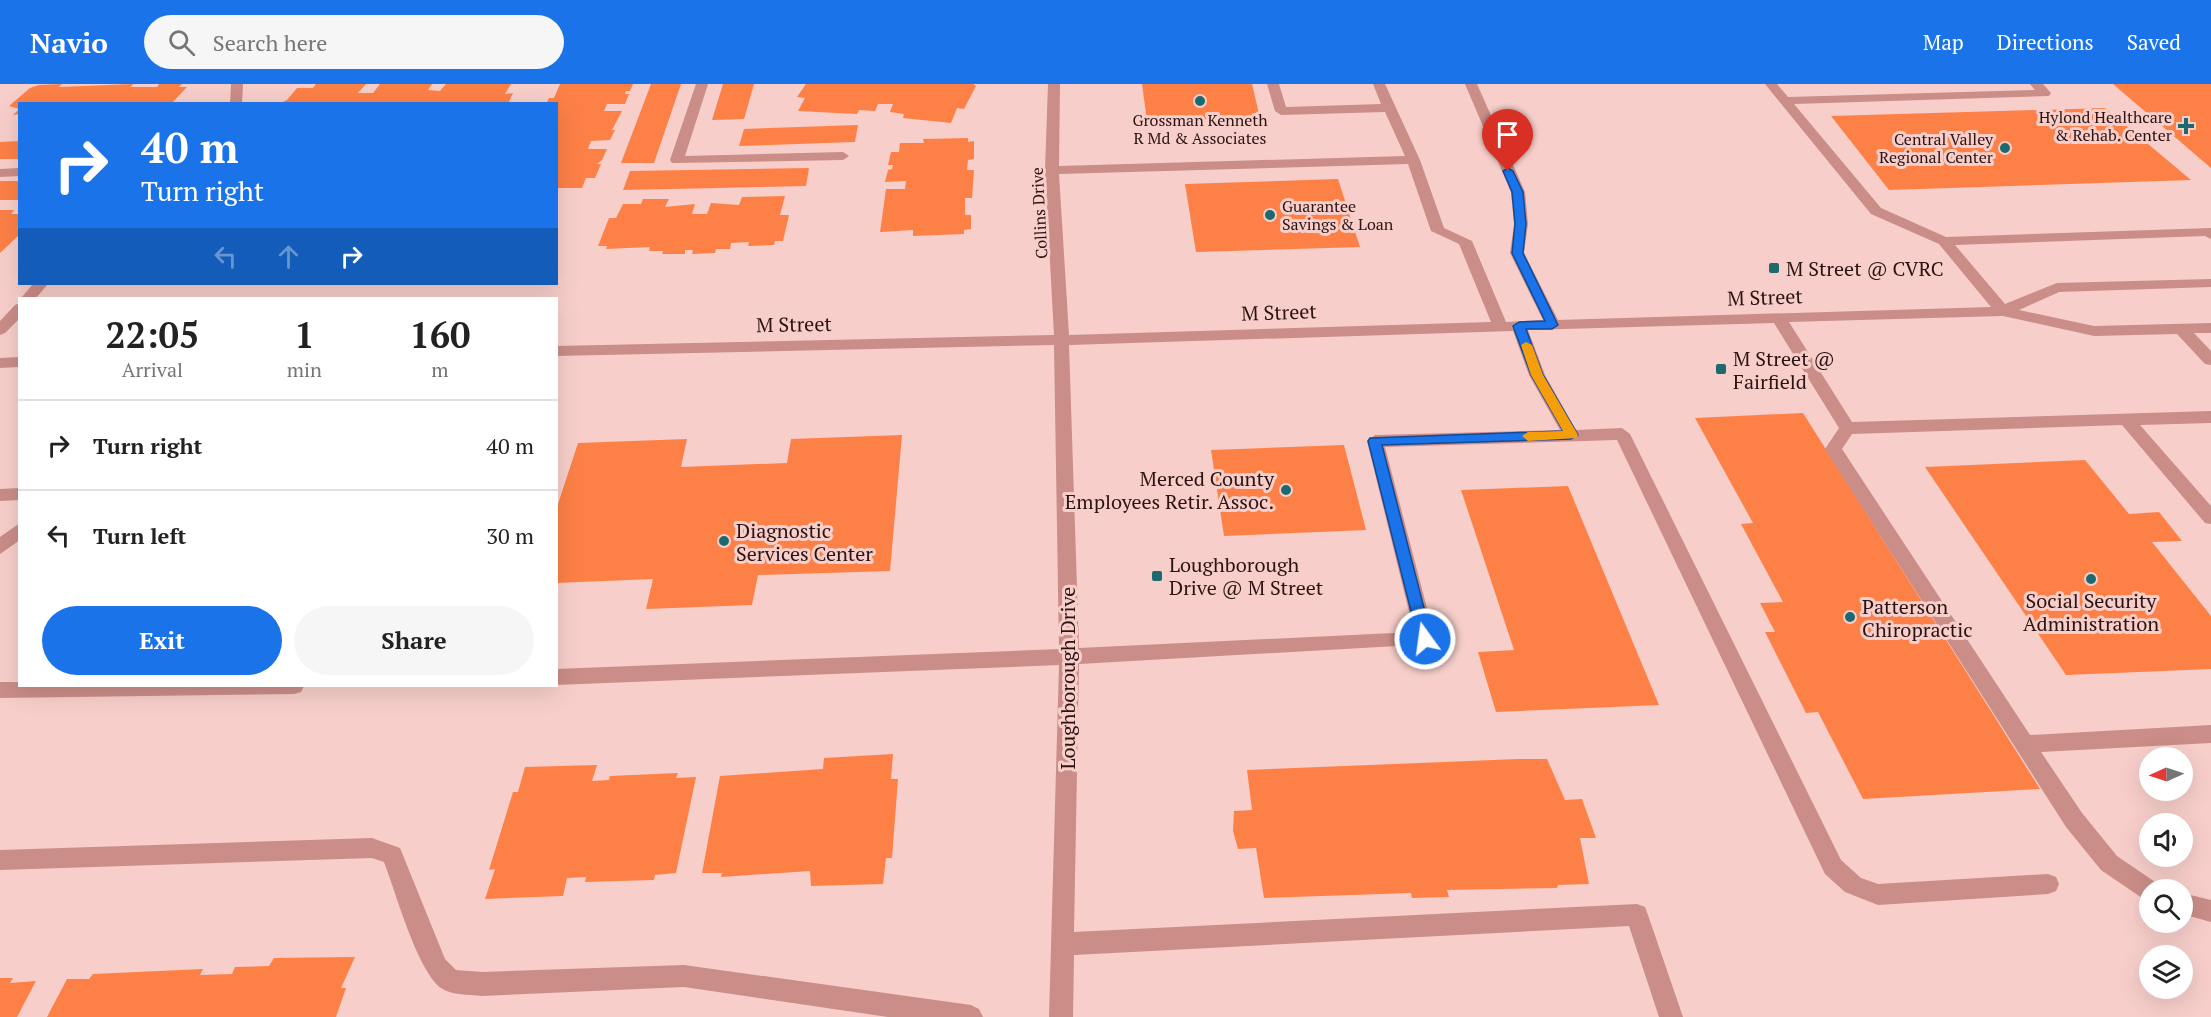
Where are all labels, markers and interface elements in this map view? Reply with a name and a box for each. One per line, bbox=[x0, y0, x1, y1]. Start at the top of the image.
search box bbox=[144, 15, 564, 69]
text: Navio bbox=[30, 24, 108, 61]
icon: search bbox=[165, 26, 198, 59]
text: Search here bbox=[213, 28, 327, 57]
text: Map bbox=[1923, 28, 1964, 56]
text: Directions bbox=[1997, 28, 2094, 56]
text: Saved bbox=[2127, 28, 2181, 56]
marker: Grossman Kenneth R Md & Associates bbox=[1193, 94, 1207, 108]
place label: Hylond Healthcare & Rehab. Center bbox=[2039, 106, 2173, 146]
place label: Grossman Kenneth R Md & Associates bbox=[1132, 109, 1268, 149]
pin bbox=[1482, 109, 1533, 171]
marker: Hylond Healthcare & Rehab. Center bbox=[2177, 117, 2195, 135]
icon: arrive bbox=[1491, 118, 1524, 151]
text: 40 m bbox=[141, 119, 239, 175]
icon: right bbox=[42, 126, 120, 204]
place label: Central Valley Regional Center bbox=[1879, 128, 1994, 168]
marker: Central Valley Regional Center bbox=[1998, 141, 2012, 155]
street label: Collins Drive bbox=[1026, 167, 1052, 259]
text: Turn right bbox=[141, 173, 264, 209]
place label: Guarantee Savings & Loan bbox=[1282, 195, 1394, 235]
marker: Guarantee Savings & Loan bbox=[1263, 208, 1277, 222]
icon: left bbox=[209, 240, 242, 273]
icon: ahead bbox=[272, 240, 305, 273]
icon: right bbox=[335, 240, 368, 273]
place label: M Street @ CVRC bbox=[1786, 255, 1944, 282]
marker: M Street @ CVRC bbox=[1767, 261, 1781, 275]
street label: M Street bbox=[1727, 282, 1804, 312]
street label: M Street bbox=[1241, 297, 1318, 327]
street label: M Street bbox=[756, 310, 833, 338]
text: 22:05 bbox=[106, 311, 199, 358]
text: 1 bbox=[294, 311, 315, 358]
text: 160 bbox=[409, 311, 470, 358]
place label: M Street @ Fairfield bbox=[1733, 345, 1835, 395]
text: Arrival bbox=[122, 356, 183, 383]
text: min bbox=[287, 356, 322, 383]
text: m bbox=[431, 356, 449, 383]
marker: M Street @ Fairfield bbox=[1714, 362, 1728, 376]
icon: right bbox=[42, 429, 75, 462]
text: Turn right bbox=[93, 431, 202, 460]
text: 40 m bbox=[486, 431, 534, 460]
place label: Merced County Employees Retir. Assoc. bbox=[1065, 465, 1275, 515]
marker: Merced County Employees Retir. Assoc. bbox=[1279, 483, 1293, 497]
place label: Diagnostic Services Center bbox=[736, 517, 873, 567]
icon: left bbox=[42, 519, 75, 552]
text: Turn left bbox=[93, 521, 186, 550]
text: 30 m bbox=[486, 521, 534, 550]
marker: Diagnostic Services Center bbox=[717, 534, 731, 548]
place label: Loughborough Drive @ M Street bbox=[1169, 551, 1324, 601]
marker: Loughborough Drive @ M Street bbox=[1150, 569, 1164, 583]
marker: Social Security Administration bbox=[2084, 572, 2098, 586]
street label: Loughborough Drive bbox=[1054, 587, 1081, 769]
place label: Social Security Administration bbox=[2023, 587, 2159, 637]
place label: Patterson Chiropractic bbox=[1862, 593, 1973, 643]
button: Exit bbox=[42, 606, 282, 675]
button: Share bbox=[294, 606, 534, 675]
position arrow bbox=[1393, 607, 1457, 671]
marker: Patterson Chiropractic bbox=[1843, 610, 1857, 624]
north arrow bbox=[2139, 747, 2193, 801]
map controls bbox=[2139, 747, 2193, 999]
button: sound bbox=[2139, 813, 2193, 867]
button: search bbox=[2139, 879, 2193, 933]
button: layers bbox=[2139, 945, 2193, 999]

